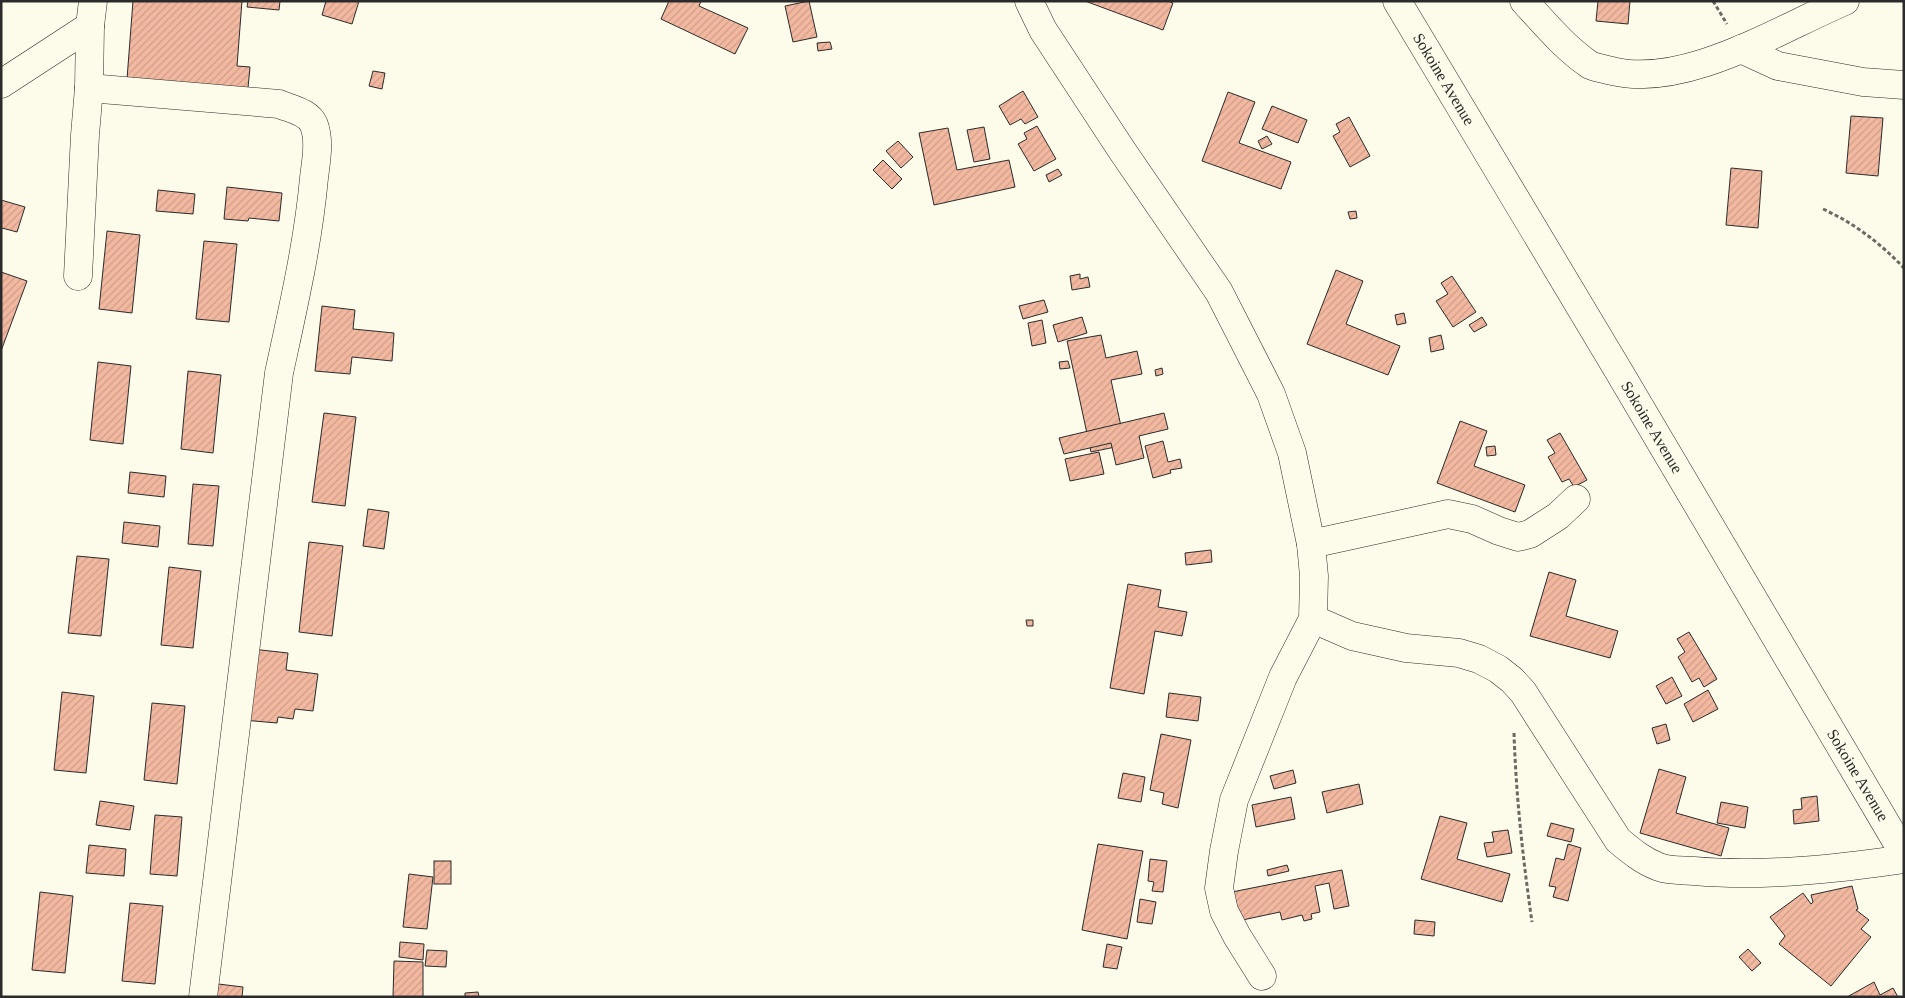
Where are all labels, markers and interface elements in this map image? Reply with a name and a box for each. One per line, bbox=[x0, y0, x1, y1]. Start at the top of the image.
street label: Sokoine Avenue bbox=[1410, 30, 1478, 128]
street label: Sokoine Avenue bbox=[1618, 378, 1686, 476]
street label: Sokoine Avenue bbox=[1824, 726, 1892, 824]

